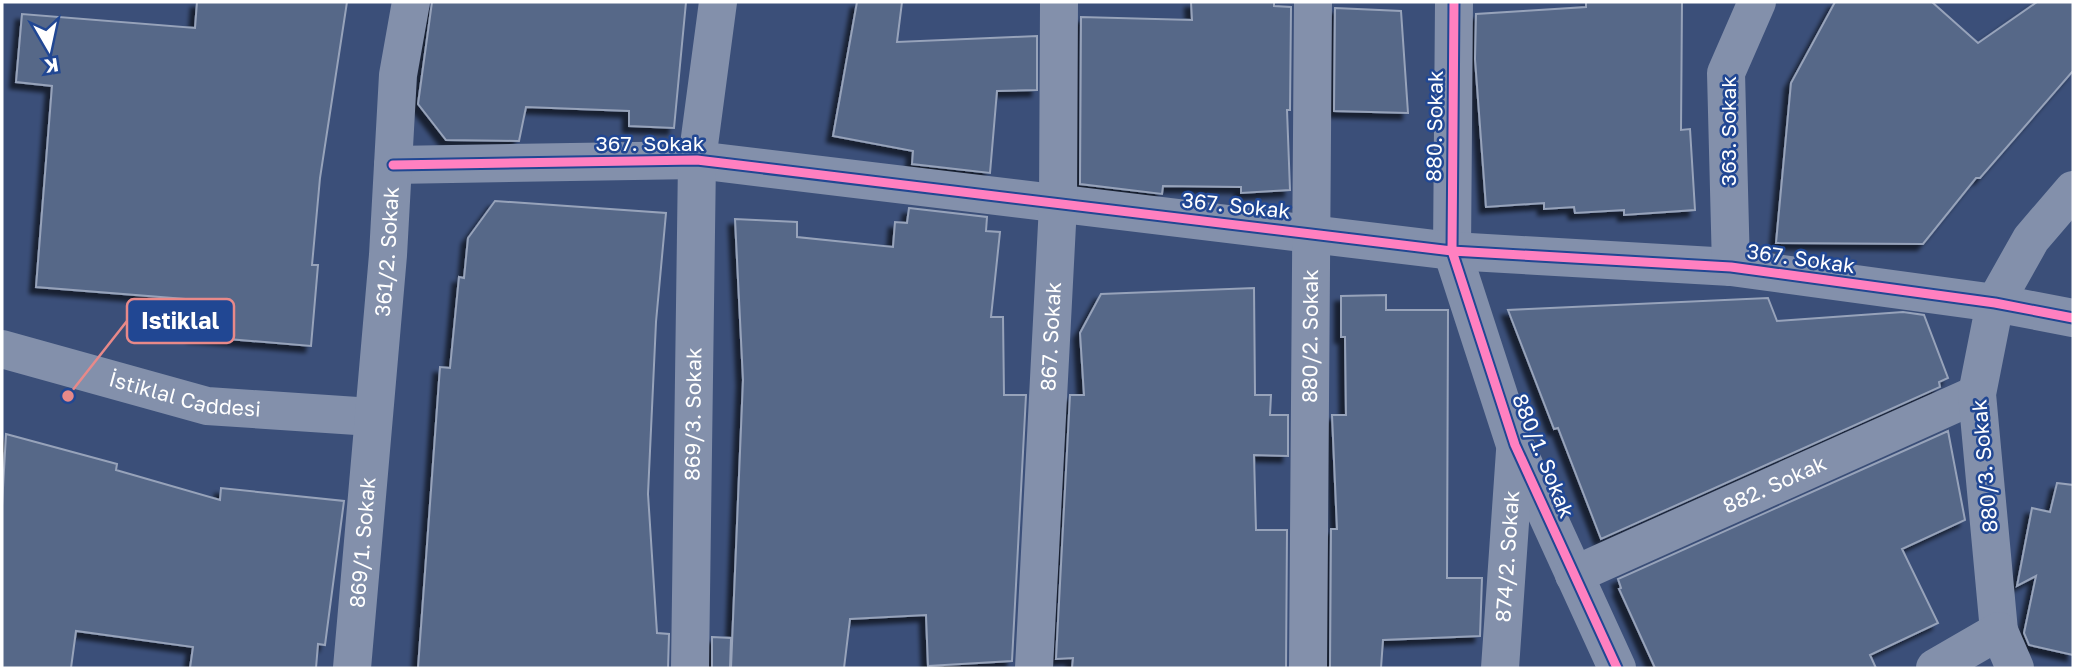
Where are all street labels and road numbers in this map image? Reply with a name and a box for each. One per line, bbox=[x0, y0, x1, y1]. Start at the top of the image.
street label: 880. Sokak bbox=[1420, 70, 1448, 182]
street label: 363. Sokak bbox=[1715, 76, 1741, 186]
street label: 367. Sokak bbox=[595, 130, 705, 156]
street label: 361/2. Sokak bbox=[369, 186, 404, 318]
street label: 367. Sokak bbox=[1180, 186, 1292, 224]
street label: 367. Sokak bbox=[1745, 238, 1857, 278]
street label: 880/2. Sokak bbox=[1296, 269, 1323, 403]
street label: 867. Sokak bbox=[1034, 281, 1066, 392]
street label: 869/3. Sokak bbox=[679, 347, 706, 481]
street label: İstiklal Caddesi bbox=[106, 365, 262, 422]
street label: 880/1. Sokak bbox=[1507, 390, 1581, 522]
street label: 880/3. Sokak bbox=[1965, 398, 2003, 534]
street label: 882. Sokak bbox=[1718, 449, 1830, 519]
street label: 869/1. Sokak bbox=[343, 476, 381, 609]
street label: 874/2. Sokak bbox=[1489, 489, 1524, 623]

